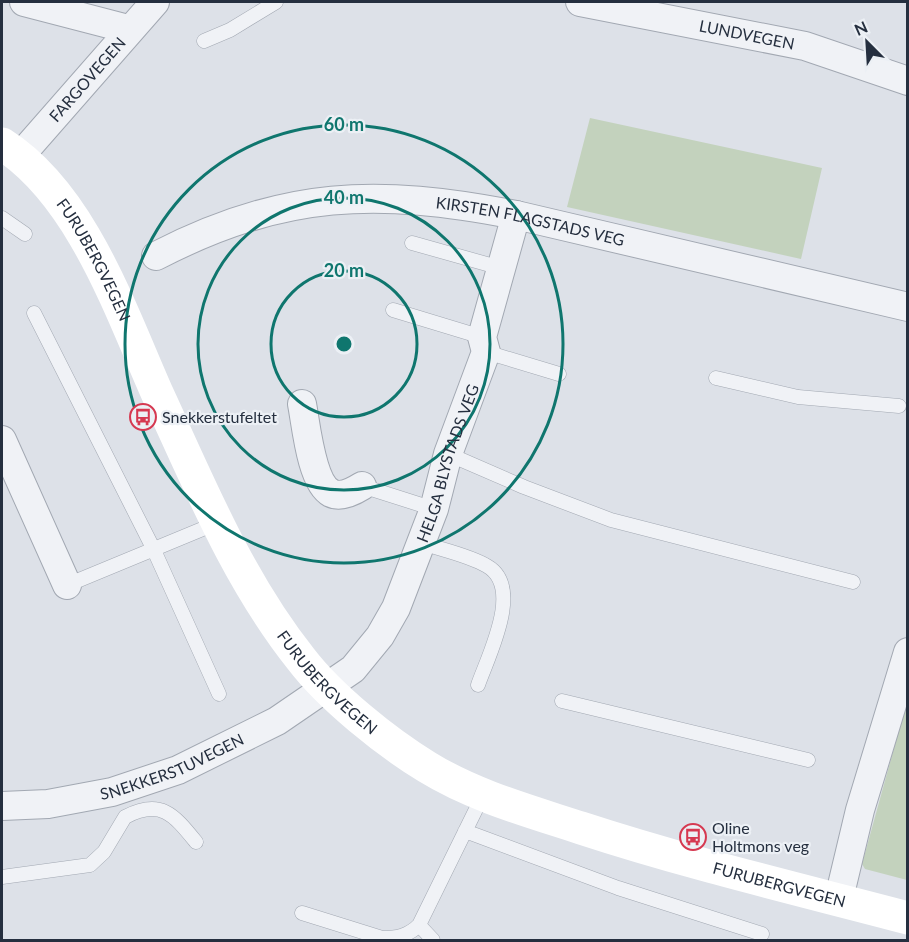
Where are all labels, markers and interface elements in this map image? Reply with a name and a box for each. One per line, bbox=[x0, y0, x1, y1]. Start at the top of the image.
north arrow bbox=[837, 12, 897, 72]
street label: LUNDVEGEN bbox=[698, 16, 796, 53]
text: N bbox=[851, 17, 870, 39]
street label: FARGOVEGEN bbox=[45, 33, 129, 125]
text: 60 m bbox=[324, 113, 364, 135]
text: 40 m bbox=[324, 186, 364, 208]
street label: KIRSTEN FLAGSTADS VEG bbox=[435, 192, 627, 249]
street label: FURUBERGVEGEN bbox=[53, 194, 135, 324]
text: 20 m bbox=[324, 259, 364, 281]
centre of rings bbox=[334, 334, 354, 354]
street label: HELGA BLYSTADS VEG bbox=[412, 381, 482, 545]
bus stop icon: Snekkerstufeltet bbox=[128, 402, 158, 432]
place label: Snekkerstufeltet bbox=[162, 407, 277, 426]
street label: FURUBERGVEGEN bbox=[274, 627, 381, 738]
street label: SNEKKERSTUVEGEN bbox=[98, 729, 247, 803]
place label: Oline Holtmons veg bbox=[712, 818, 809, 855]
bus stop icon: Oline Holtmons veg bbox=[678, 822, 708, 852]
street label: FURUBERGVEGEN bbox=[711, 858, 848, 910]

